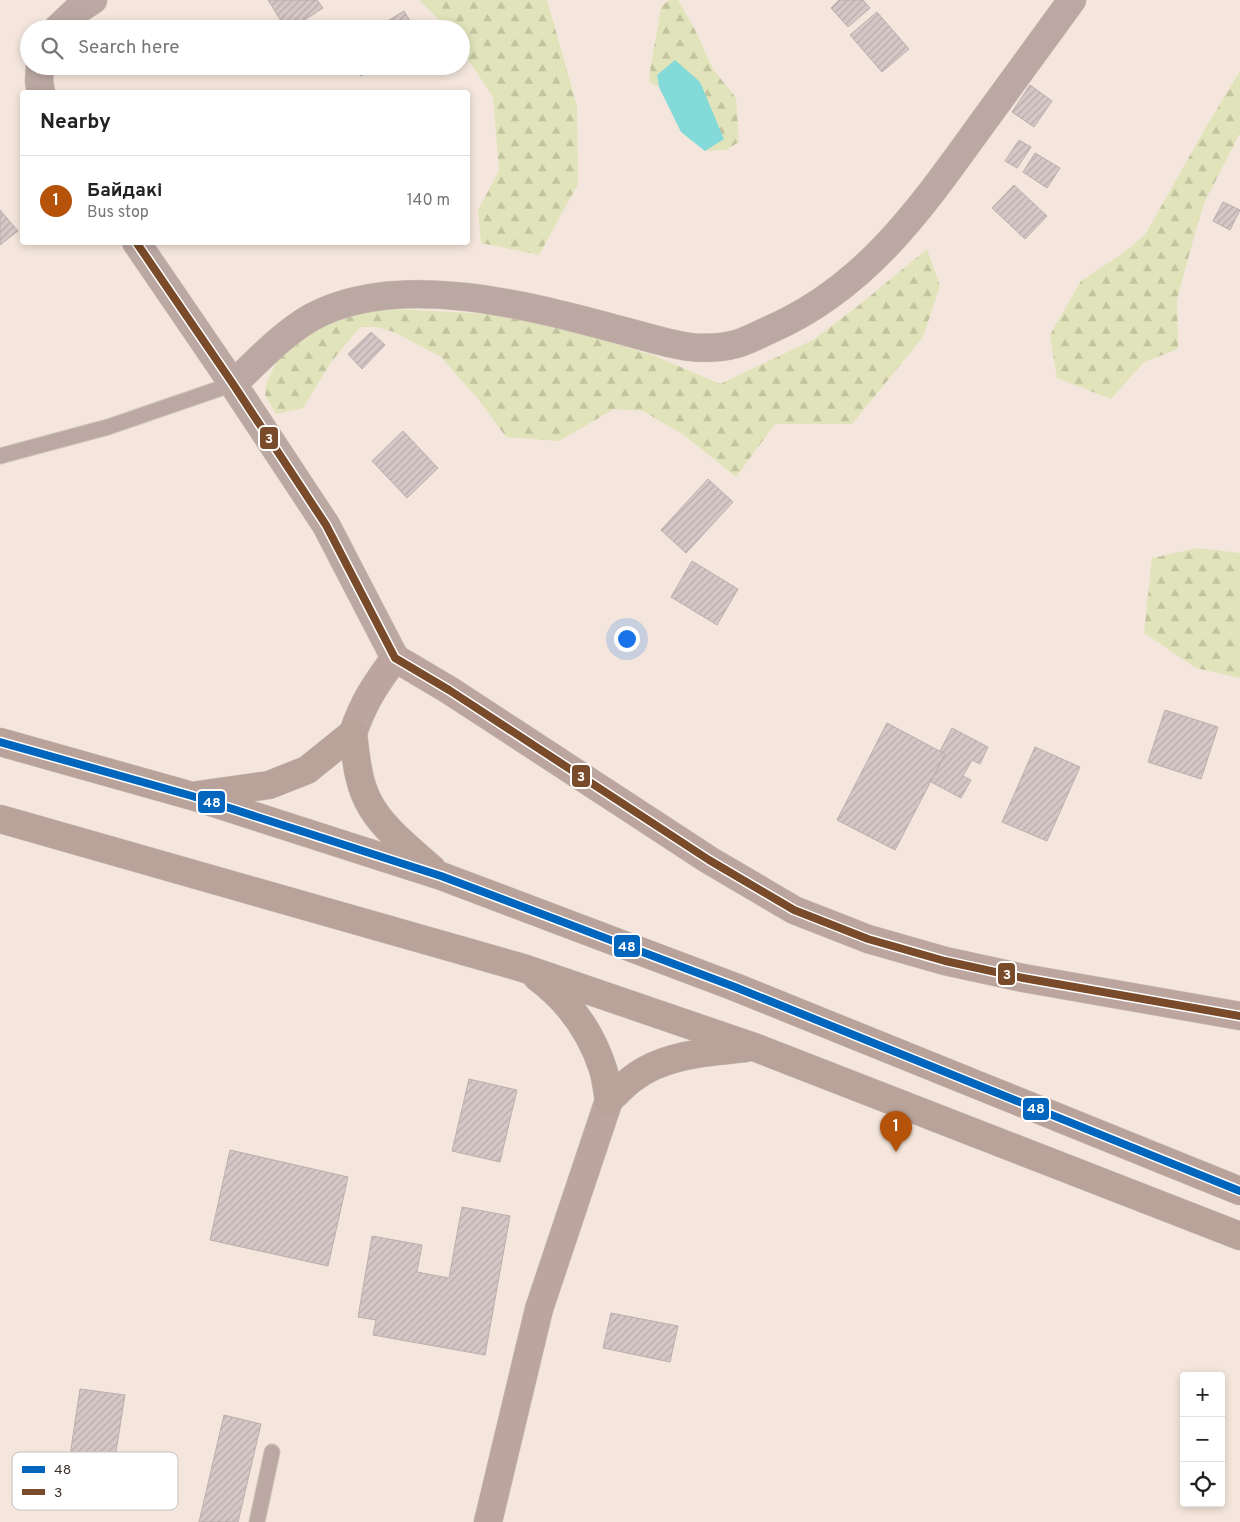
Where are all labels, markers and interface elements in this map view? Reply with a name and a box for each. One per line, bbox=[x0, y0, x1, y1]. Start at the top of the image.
search box bbox=[20, 20, 470, 75]
icon: search bbox=[38, 34, 66, 62]
text: Search here bbox=[78, 36, 180, 60]
text: Nearby bbox=[40, 109, 111, 136]
text: Байдакі bbox=[87, 179, 163, 203]
text: 1 bbox=[53, 191, 59, 211]
text: 140 m bbox=[407, 191, 450, 211]
text: Bus stop bbox=[87, 203, 149, 223]
line badge: 3 bbox=[259, 426, 279, 450]
text: 3 bbox=[265, 431, 273, 448]
your location bbox=[614, 626, 640, 652]
line badge: 3 bbox=[571, 764, 591, 788]
text: 3 bbox=[577, 769, 585, 786]
line badge: 48 bbox=[197, 790, 226, 814]
text: 48 bbox=[203, 795, 221, 812]
line badge: 48 bbox=[613, 934, 641, 958]
text: 48 bbox=[618, 939, 636, 956]
line badge: 3 bbox=[997, 962, 1016, 986]
text: 3 bbox=[1003, 967, 1011, 984]
line badge: 48 bbox=[1022, 1097, 1050, 1121]
text: 48 bbox=[1027, 1101, 1045, 1118]
pin: 1 bbox=[880, 1111, 912, 1152]
map controls bbox=[1180, 1372, 1225, 1507]
button: + bbox=[1180, 1372, 1225, 1417]
button: − bbox=[1180, 1417, 1225, 1462]
legend bbox=[12, 1452, 178, 1510]
text: 48 bbox=[54, 1462, 71, 1479]
button: locate bbox=[1180, 1462, 1225, 1507]
text: 3 bbox=[54, 1485, 62, 1502]

